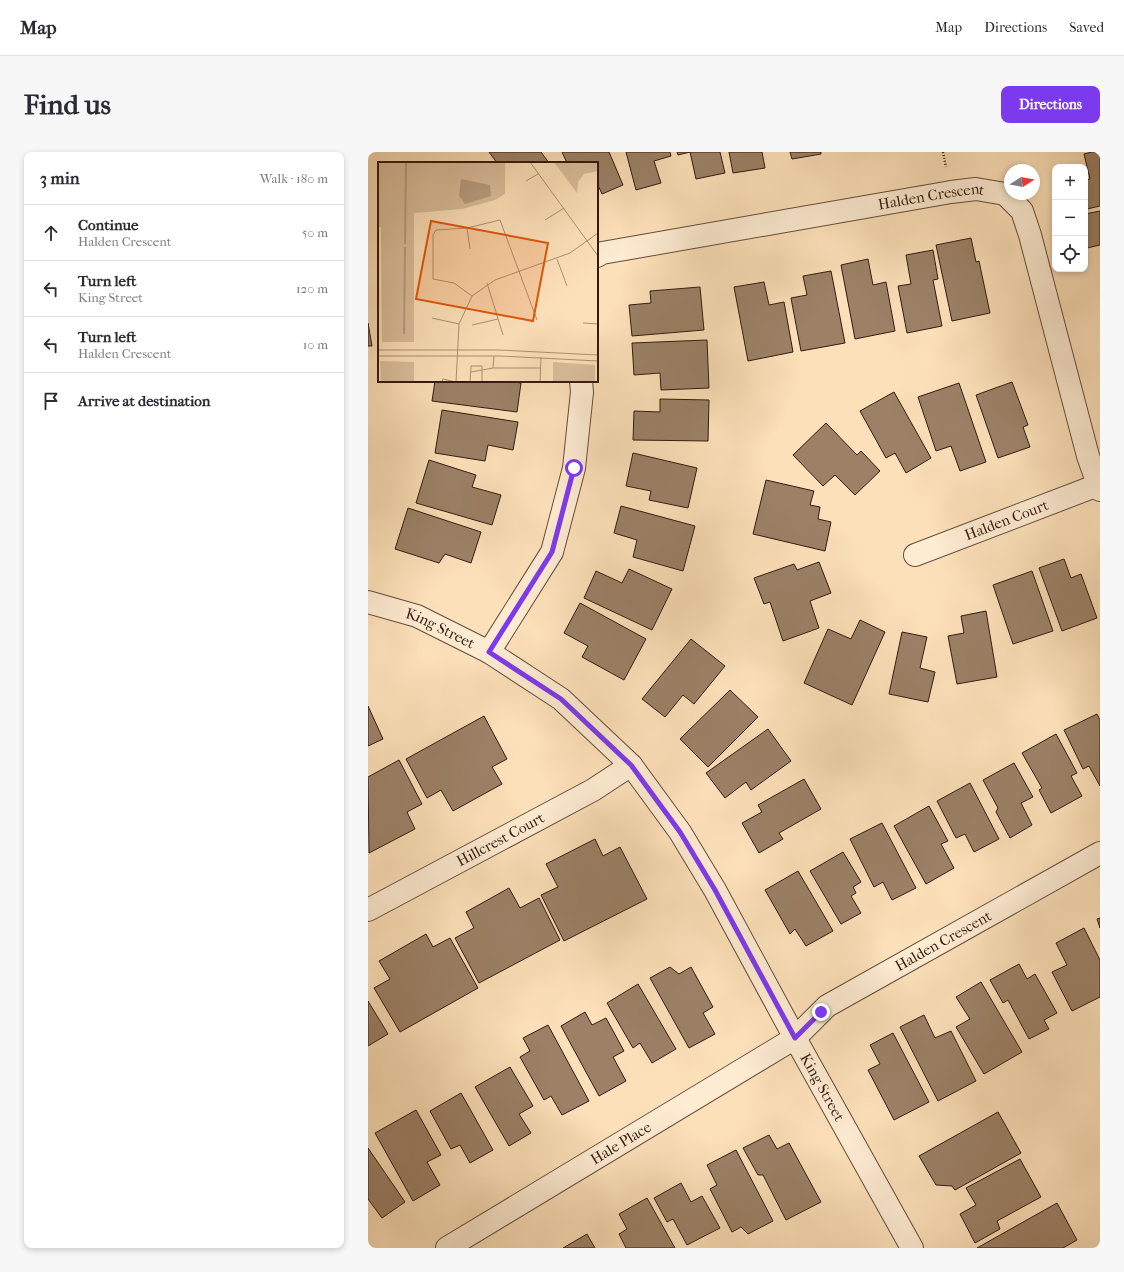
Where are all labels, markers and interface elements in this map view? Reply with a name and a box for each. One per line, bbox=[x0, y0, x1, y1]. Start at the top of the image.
text: Map bbox=[20, 17, 56, 39]
text: Map bbox=[935, 19, 962, 36]
text: Directions bbox=[984, 19, 1047, 36]
text: Saved bbox=[1069, 19, 1104, 36]
button: Directions bbox=[1001, 86, 1100, 123]
text: Find us bbox=[24, 88, 111, 121]
inset map bbox=[378, 162, 598, 382]
north arrow bbox=[1004, 164, 1040, 200]
map controls bbox=[1052, 164, 1088, 272]
button: + bbox=[1052, 164, 1088, 200]
text: 3 min bbox=[40, 168, 80, 188]
text: Walk · 180 m bbox=[260, 171, 328, 186]
street label: Halden Crescent bbox=[877, 180, 987, 214]
button: − bbox=[1052, 200, 1088, 236]
text: Continue bbox=[78, 216, 138, 234]
icon: ahead bbox=[40, 222, 62, 244]
text: 50 m bbox=[302, 225, 328, 240]
text: Halden Crescent bbox=[78, 234, 171, 249]
button: locate bbox=[1052, 236, 1088, 272]
text: Turn left bbox=[78, 272, 136, 290]
icon: left bbox=[40, 278, 62, 300]
text: 120 m bbox=[296, 281, 328, 296]
text: King Street bbox=[78, 290, 143, 305]
text: Turn left bbox=[78, 328, 136, 346]
icon: left bbox=[40, 334, 62, 356]
text: 10 m bbox=[303, 337, 328, 352]
text: Halden Crescent bbox=[78, 346, 171, 361]
icon: arrive bbox=[40, 390, 62, 412]
text: Arrive at destination bbox=[78, 392, 210, 410]
route start bbox=[565, 459, 583, 477]
street label: Halden Court bbox=[962, 496, 1052, 544]
street label: King Street bbox=[404, 604, 478, 653]
street label: Hillcrest Court bbox=[453, 808, 548, 870]
street label: Halden Crescent bbox=[892, 906, 995, 975]
route end bbox=[812, 1003, 830, 1021]
street label: King Street bbox=[796, 1050, 849, 1125]
street label: Hale Place bbox=[587, 1118, 655, 1168]

